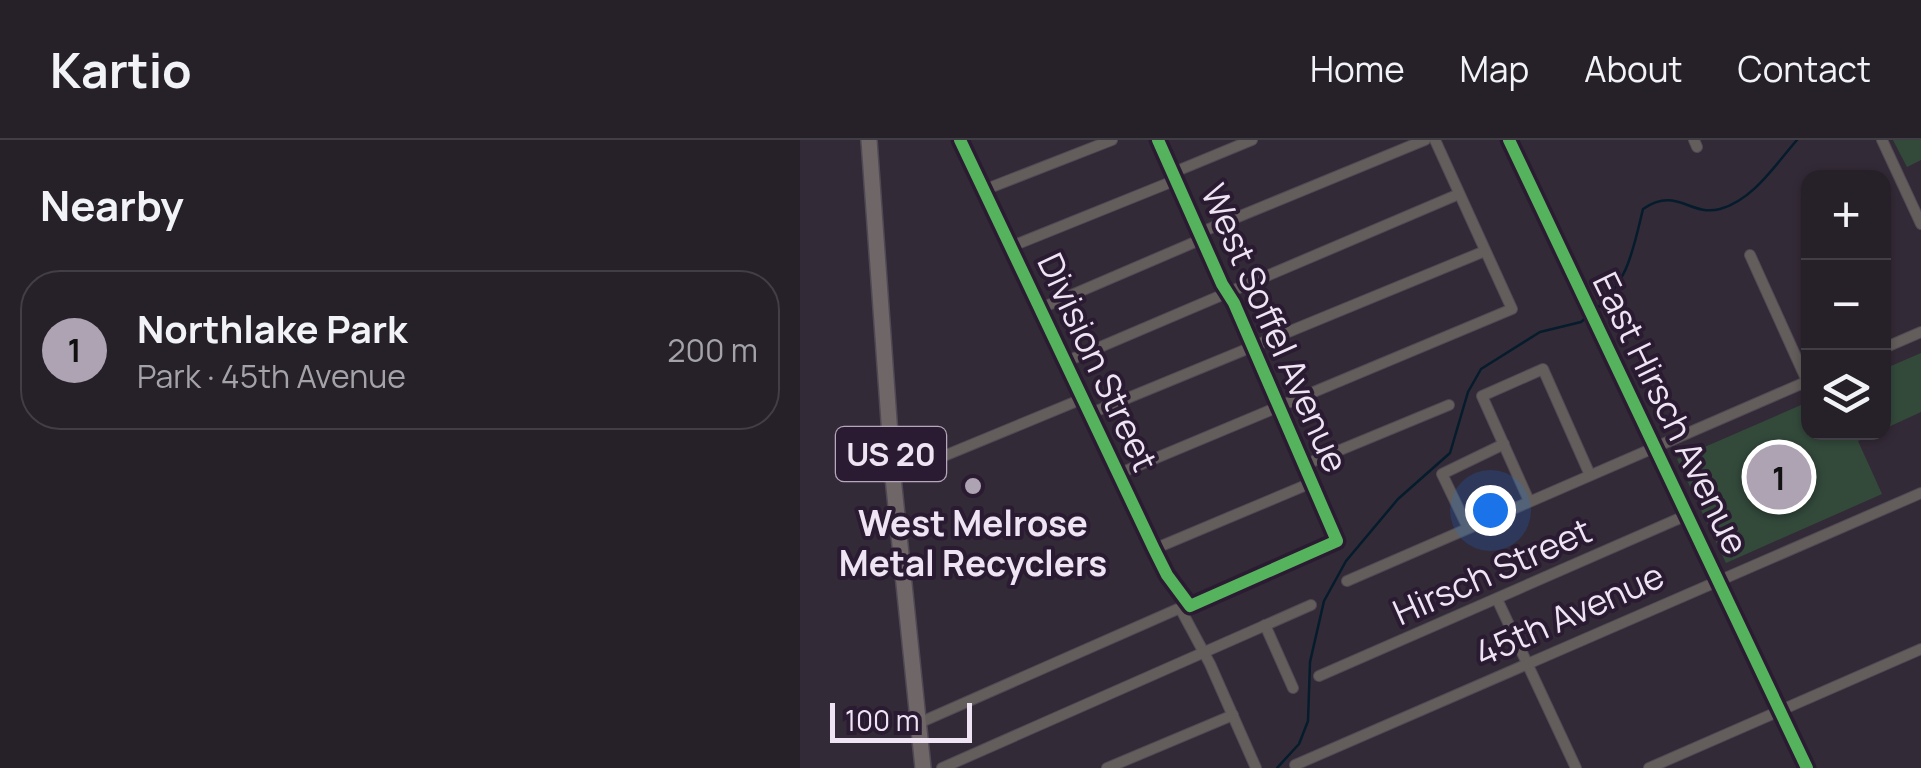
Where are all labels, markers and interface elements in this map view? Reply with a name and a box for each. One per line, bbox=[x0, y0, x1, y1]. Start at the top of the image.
text: Kartio bbox=[50, 37, 192, 102]
text: Home bbox=[1310, 45, 1405, 93]
text: Map bbox=[1460, 45, 1529, 93]
text: About bbox=[1584, 45, 1683, 93]
text: Contact bbox=[1738, 45, 1871, 93]
map controls bbox=[1801, 170, 1891, 440]
button: + bbox=[1801, 170, 1891, 260]
text: Nearby bbox=[40, 176, 184, 234]
street label: West Soffel Avenue bbox=[1190, 176, 1360, 480]
street label: Division Street bbox=[1026, 245, 1170, 479]
button: − bbox=[1801, 260, 1891, 350]
street label: East Hirsch Avenue bbox=[1582, 264, 1760, 562]
text: Northlake Park bbox=[137, 302, 408, 354]
text: 1 bbox=[67, 328, 82, 372]
text: 200 m bbox=[667, 328, 758, 372]
button: layers bbox=[1801, 350, 1891, 440]
text: Park · 45th Avenue bbox=[137, 354, 406, 398]
road number: US 20 bbox=[836, 427, 946, 481]
pin: 1 bbox=[1746, 440, 1812, 514]
marker: West Melrose Metal Recyclers bbox=[962, 475, 984, 497]
your location bbox=[1465, 485, 1516, 536]
place label: West Melrose Metal Recyclers bbox=[839, 499, 1107, 587]
street label: Hirsch Street bbox=[1385, 506, 1599, 636]
street label: 45th Avenue bbox=[1467, 551, 1671, 677]
scale bar bbox=[830, 698, 972, 742]
text: 100 m bbox=[845, 701, 919, 739]

